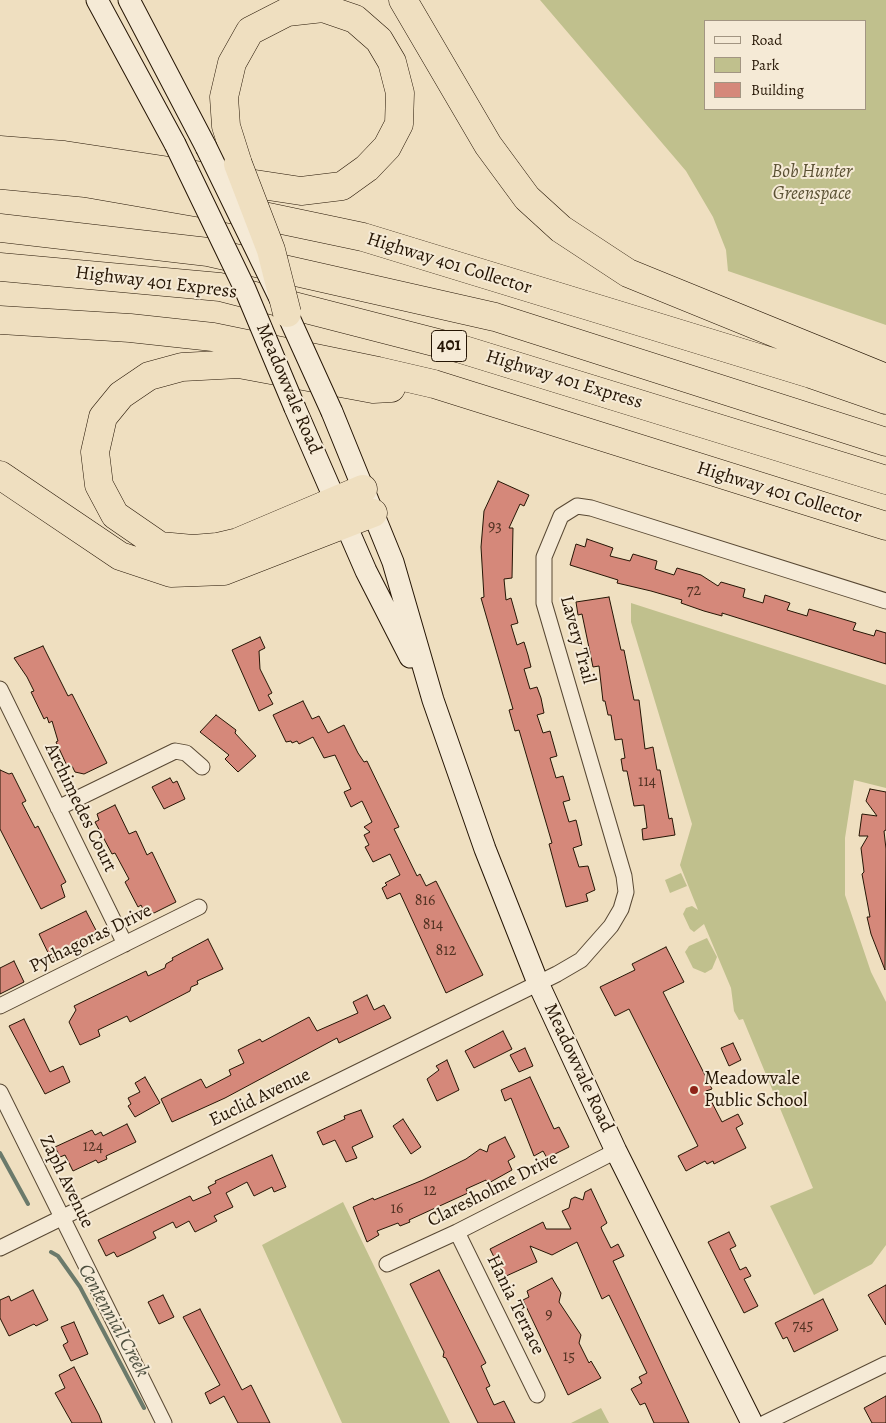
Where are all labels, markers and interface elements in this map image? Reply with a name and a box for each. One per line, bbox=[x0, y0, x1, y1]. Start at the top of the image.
legend bbox=[704, 20, 866, 110]
text: Road bbox=[751, 30, 782, 50]
text: Park bbox=[751, 55, 779, 75]
text: Building bbox=[751, 80, 804, 100]
park label: Bob Hunter Greenspace bbox=[772, 161, 852, 205]
street label: Highway 401 Collector bbox=[364, 228, 534, 300]
street label: Highway 401 Express bbox=[74, 262, 238, 304]
street label: Meadowvale Road bbox=[250, 320, 326, 458]
road number: 401 bbox=[432, 331, 466, 362]
street label: Highway 401 Express bbox=[483, 345, 645, 415]
street label: Highway 401 Collector bbox=[694, 457, 864, 529]
house number: 93 bbox=[488, 517, 502, 537]
house number: 72 bbox=[687, 581, 701, 601]
street label: Lavery Trail bbox=[554, 593, 600, 687]
street label: Archimedes Court bbox=[39, 740, 121, 876]
house number: 114 bbox=[638, 772, 656, 792]
house number: 816 bbox=[415, 891, 435, 911]
street label: Pythagoras Drive bbox=[26, 900, 156, 978]
house number: 814 bbox=[423, 915, 443, 935]
house number: 812 bbox=[436, 941, 456, 961]
street label: Meadowvale Road bbox=[538, 1000, 618, 1136]
street label: Euclid Avenue bbox=[206, 1064, 314, 1132]
place label: Meadowvale Public School bbox=[704, 1068, 808, 1112]
marker: Meadowvale Public School bbox=[688, 1084, 700, 1096]
street label: Zaph Avenue bbox=[34, 1132, 98, 1232]
house number: 124 bbox=[83, 1137, 103, 1157]
street label: Claresholme Drive bbox=[424, 1147, 562, 1233]
house number: 12 bbox=[423, 1181, 437, 1201]
house number: 16 bbox=[391, 1199, 403, 1219]
street label: Hania Terrace bbox=[481, 1251, 549, 1359]
water label: Centennial Creek bbox=[72, 1260, 154, 1382]
house number: 9 bbox=[545, 1305, 553, 1325]
house number: 745 bbox=[793, 1316, 813, 1336]
house number: 15 bbox=[563, 1347, 575, 1367]

